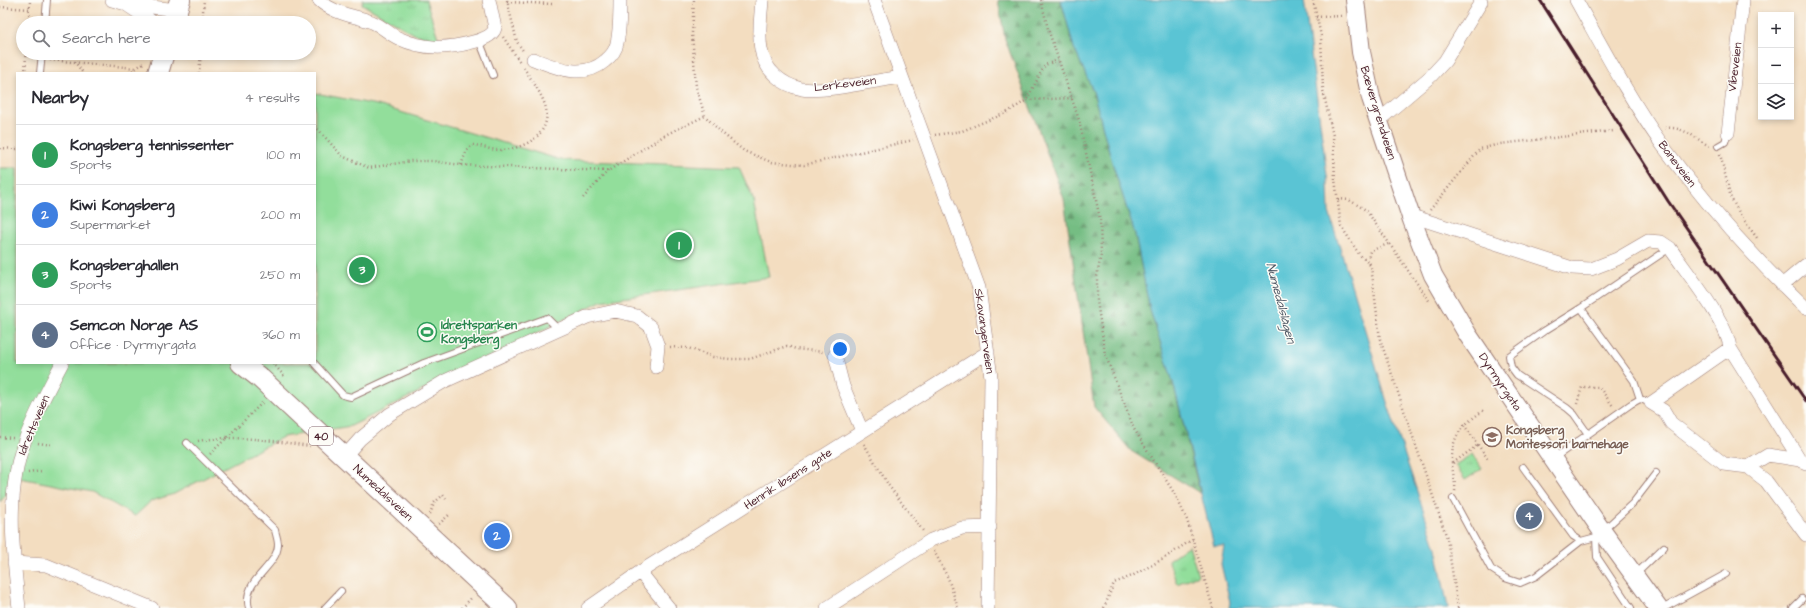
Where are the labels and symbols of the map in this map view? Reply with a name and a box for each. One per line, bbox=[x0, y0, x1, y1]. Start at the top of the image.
street label: Vibeveien bbox=[1724, 41, 1746, 93]
street label: Bævergrendveien bbox=[1355, 64, 1400, 162]
street label: Lerkeveien bbox=[813, 72, 877, 96]
street label: Baneveien bbox=[1654, 137, 1700, 191]
pin: 1 bbox=[666, 230, 692, 260]
pin: 3 bbox=[349, 255, 375, 285]
water label: Numedalslågen bbox=[1261, 261, 1301, 347]
street label: Skavangerveien bbox=[969, 287, 998, 375]
place label: Idrettsparken Kongsberg bbox=[441, 317, 517, 350]
sports icon: Idrettsparken Kongsberg bbox=[416, 321, 438, 343]
your location bbox=[830, 339, 850, 359]
street label: Dyrmyrgata bbox=[1473, 350, 1526, 415]
street label: Idrettsveien bbox=[14, 392, 54, 458]
place label: Kongsberg Montessori barnehage bbox=[1506, 422, 1629, 455]
school or university icon: Kongsberg Montessori barnehage bbox=[1481, 426, 1503, 448]
road number: 40 bbox=[309, 427, 333, 445]
street label: Henrik Ibsens gate bbox=[741, 444, 836, 515]
street label: Numedalsveien bbox=[349, 461, 417, 525]
pin: 4 bbox=[1516, 501, 1542, 531]
pin: 2 bbox=[484, 521, 510, 551]

